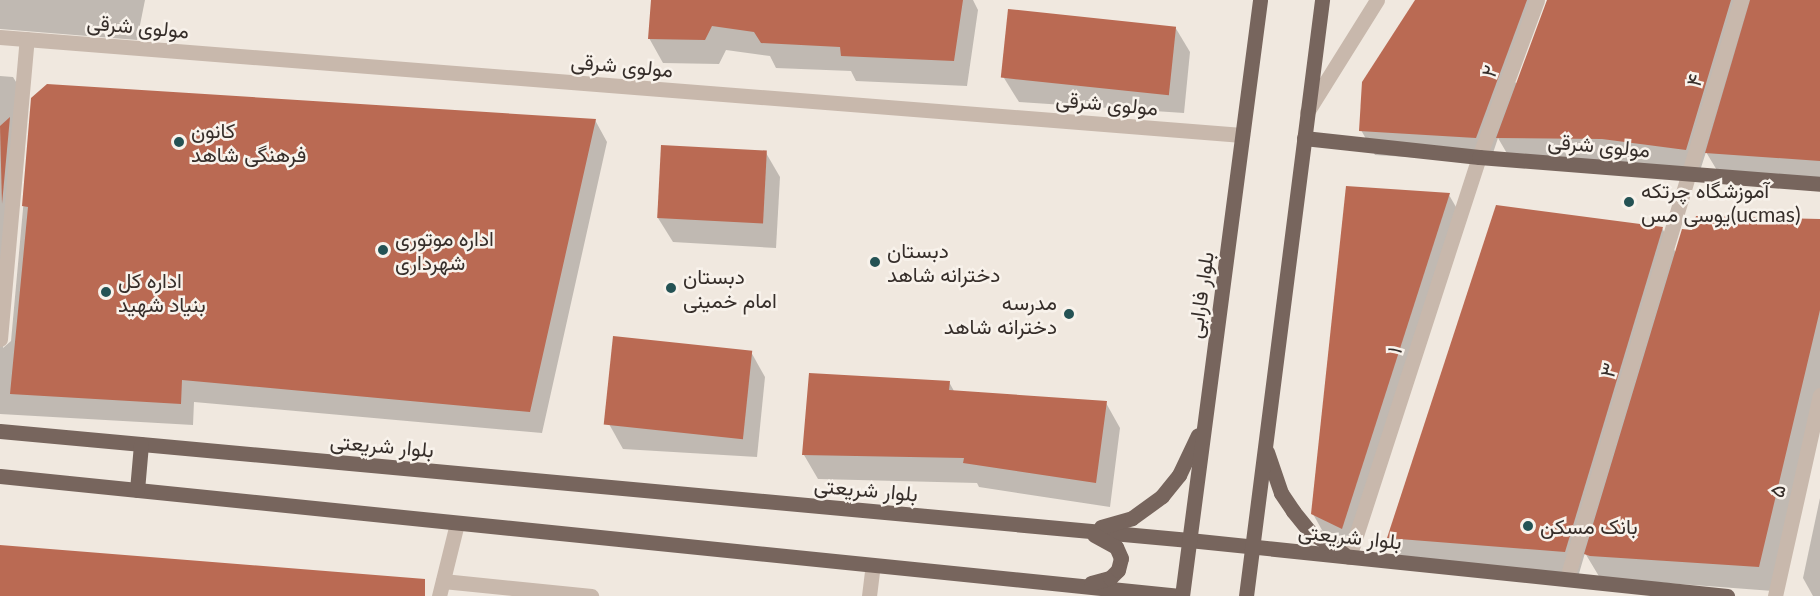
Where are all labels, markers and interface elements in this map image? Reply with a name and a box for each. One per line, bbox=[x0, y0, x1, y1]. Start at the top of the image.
street label: مولوی شرقی bbox=[86, 9, 190, 43]
street label: مولوی شرقی bbox=[570, 48, 674, 82]
street label: ۲ bbox=[1475, 62, 1503, 80]
street label: ۴ bbox=[1680, 71, 1708, 89]
street label: مولوی شرقی bbox=[1055, 86, 1159, 120]
place label: کانون فرهنگی شاهد bbox=[191, 117, 306, 167]
street label: مولوی شرقی bbox=[1547, 128, 1651, 162]
marker: کانون فرهنگی شاهد bbox=[172, 135, 186, 149]
place label: آموزشگاه چرتکه یوسی مس(ucmas) bbox=[1641, 177, 1800, 227]
marker: آموزشگاه چرتکه یوسی مس(ucmas) bbox=[1622, 195, 1636, 209]
place label: اداره موتوری شهرداری bbox=[395, 225, 494, 275]
place label: دبستان دخترانه شاهد bbox=[887, 237, 1000, 287]
marker: اداره موتوری شهرداری bbox=[376, 243, 390, 257]
street label: بلوار فارابی bbox=[1181, 250, 1219, 340]
marker: دبستان دخترانه شاهد bbox=[868, 255, 882, 269]
place label: دبستان امام خمینی bbox=[683, 263, 777, 313]
place label: اداره کل بنیاد شهید bbox=[118, 267, 206, 317]
marker: دبستان امام خمینی bbox=[664, 281, 678, 295]
marker: اداره کل بنیاد شهید bbox=[99, 285, 113, 299]
place label: مدرسه دخترانه شاهد bbox=[944, 289, 1057, 339]
marker: مدرسه دخترانه شاهد bbox=[1062, 307, 1076, 321]
street label: ۱ bbox=[1381, 343, 1407, 357]
street label: ۳ bbox=[1594, 360, 1622, 380]
street label: بلوار شریعتی bbox=[329, 428, 435, 462]
street label: بلوار شریعتی bbox=[813, 472, 919, 506]
street label: ۵ bbox=[1763, 482, 1791, 500]
place label: بانک مسکن bbox=[1540, 513, 1638, 539]
street label: بلوار شریعتی bbox=[1297, 518, 1403, 554]
marker: بانک مسکن bbox=[1521, 519, 1535, 533]

